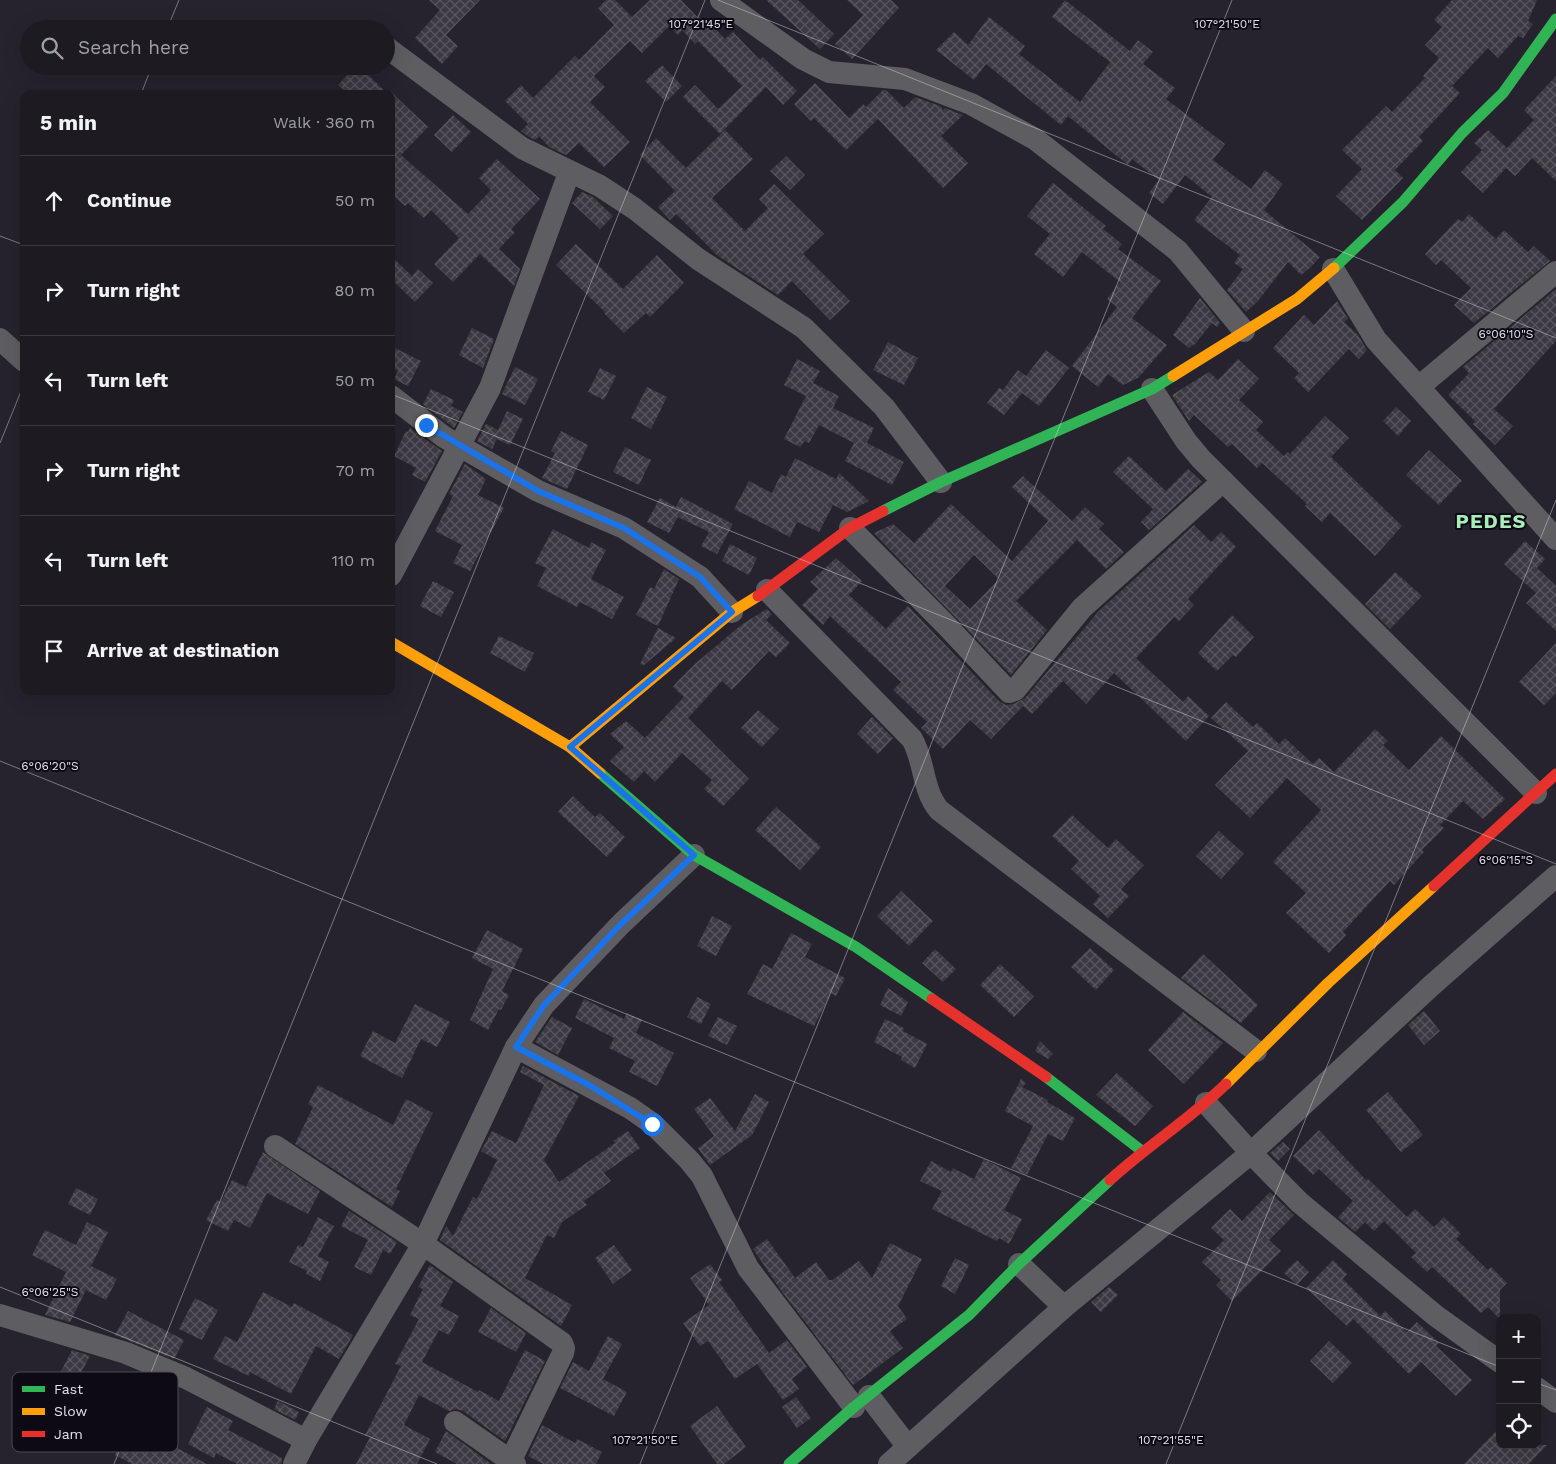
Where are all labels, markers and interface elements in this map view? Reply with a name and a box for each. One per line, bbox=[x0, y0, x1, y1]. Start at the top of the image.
text: 107°21'45"E bbox=[669, 17, 734, 31]
text: 107°21'50"E bbox=[1194, 17, 1260, 31]
search box bbox=[20, 20, 395, 75]
icon: search bbox=[38, 34, 66, 62]
text: Search here bbox=[78, 36, 189, 59]
text: 5 min bbox=[40, 110, 97, 135]
text: Walk · 360 m bbox=[273, 113, 375, 132]
icon: ahead bbox=[40, 187, 68, 215]
text: Continue bbox=[87, 189, 171, 212]
text: 50 m bbox=[335, 191, 375, 210]
icon: right bbox=[40, 277, 68, 305]
text: Turn right bbox=[87, 279, 180, 302]
text: 80 m bbox=[334, 281, 375, 300]
text: 6°06'10"S bbox=[1478, 327, 1534, 341]
icon: left bbox=[40, 367, 68, 395]
text: Turn left bbox=[87, 369, 168, 392]
text: 50 m bbox=[335, 371, 375, 390]
route end bbox=[415, 414, 438, 437]
icon: right bbox=[40, 457, 68, 485]
text: Turn right bbox=[87, 459, 180, 482]
text: 70 m bbox=[336, 461, 375, 480]
district label: PEDES bbox=[1456, 509, 1526, 533]
icon: left bbox=[40, 547, 68, 575]
text: Turn left bbox=[87, 549, 168, 572]
text: 110 m bbox=[332, 551, 375, 570]
icon: arrive bbox=[40, 637, 68, 665]
text: Arrive at destination bbox=[87, 639, 279, 662]
text: 6°06'20"S bbox=[21, 759, 79, 773]
text: 6°06'15"S bbox=[1479, 853, 1533, 867]
route start bbox=[641, 1113, 664, 1136]
text: 6°06'25"S bbox=[22, 1285, 78, 1299]
map controls bbox=[1496, 1314, 1541, 1449]
button: + bbox=[1496, 1314, 1541, 1359]
button: − bbox=[1496, 1359, 1541, 1404]
legend bbox=[12, 1372, 178, 1452]
text: Fast bbox=[54, 1381, 83, 1397]
text: Slow bbox=[54, 1403, 87, 1419]
button: locate bbox=[1496, 1404, 1541, 1449]
text: Jam bbox=[54, 1426, 83, 1442]
text: 107°21'50"E bbox=[612, 1433, 678, 1447]
text: 107°21'55"E bbox=[1138, 1433, 1204, 1447]

